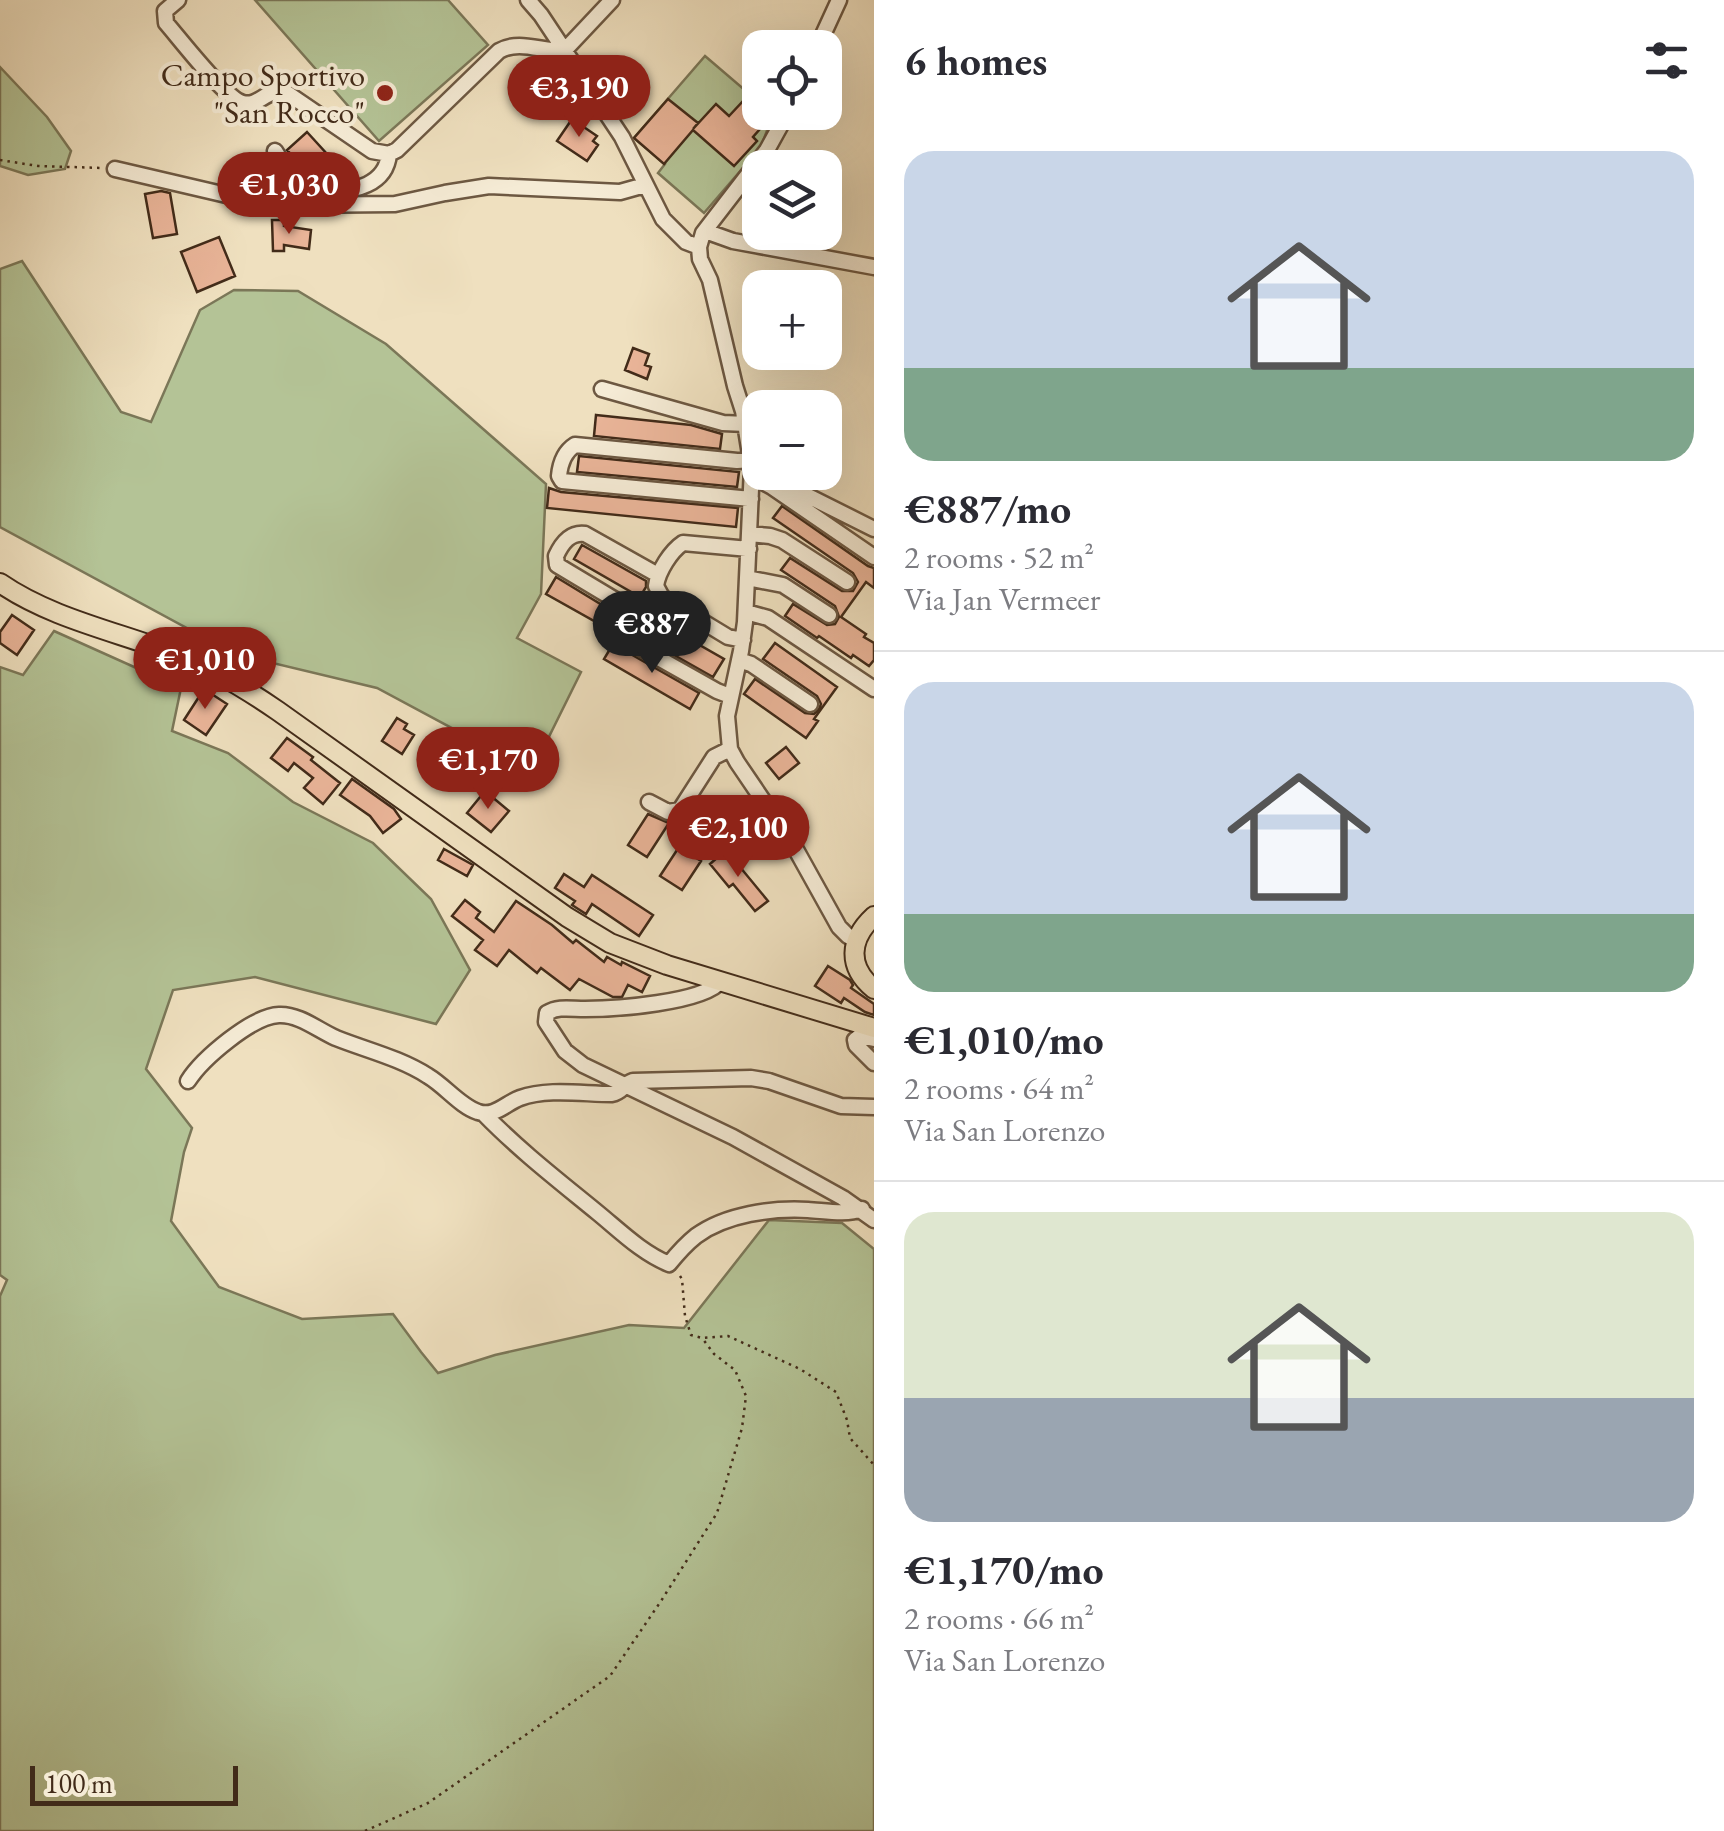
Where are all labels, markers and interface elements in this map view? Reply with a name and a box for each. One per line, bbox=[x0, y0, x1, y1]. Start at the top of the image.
map controls bbox=[742, 30, 842, 490]
button: locate bbox=[742, 30, 842, 130]
text: 6 homes bbox=[904, 33, 1047, 88]
icon: filters bbox=[1639, 33, 1694, 88]
place label: Campo Sportivo "San Rocco" bbox=[161, 54, 365, 133]
pin: €3,190 bbox=[498, 55, 660, 140]
text: €3,190 bbox=[529, 66, 629, 108]
marker: Campo Sportivo "San Rocco" bbox=[374, 82, 396, 104]
button: layers bbox=[742, 150, 842, 250]
pin: €1,030 bbox=[208, 152, 370, 237]
text: €1,030 bbox=[239, 163, 339, 205]
icon: home bbox=[1209, 216, 1389, 396]
button: + bbox=[742, 270, 842, 370]
button: − bbox=[742, 390, 842, 490]
text: €887/mo bbox=[904, 481, 1071, 536]
text: 2 rooms · 52 m² bbox=[904, 536, 1094, 578]
text: Via Jan Vermeer bbox=[904, 578, 1101, 620]
pin: €887 bbox=[593, 591, 711, 676]
text: €887 bbox=[615, 602, 689, 644]
pin: €1,010 bbox=[124, 627, 286, 712]
text: €1,010 bbox=[155, 638, 255, 680]
pin: €1,170 bbox=[407, 727, 569, 812]
text: €1,170 bbox=[438, 738, 538, 780]
icon: home bbox=[1209, 747, 1389, 927]
pin: €2,100 bbox=[657, 795, 819, 880]
text: €2,100 bbox=[688, 806, 788, 848]
text: €1,010/mo bbox=[904, 1012, 1104, 1067]
text: 2 rooms · 64 m² bbox=[904, 1067, 1094, 1109]
text: Via San Lorenzo bbox=[904, 1109, 1105, 1151]
icon: home bbox=[1209, 1277, 1389, 1457]
text: €1,170/mo bbox=[904, 1542, 1104, 1597]
text: 2 rooms · 66 m² bbox=[904, 1597, 1094, 1639]
text: Via San Lorenzo bbox=[904, 1639, 1105, 1681]
scale bar bbox=[30, 1761, 238, 1806]
text: 100 m bbox=[45, 1765, 113, 1801]

